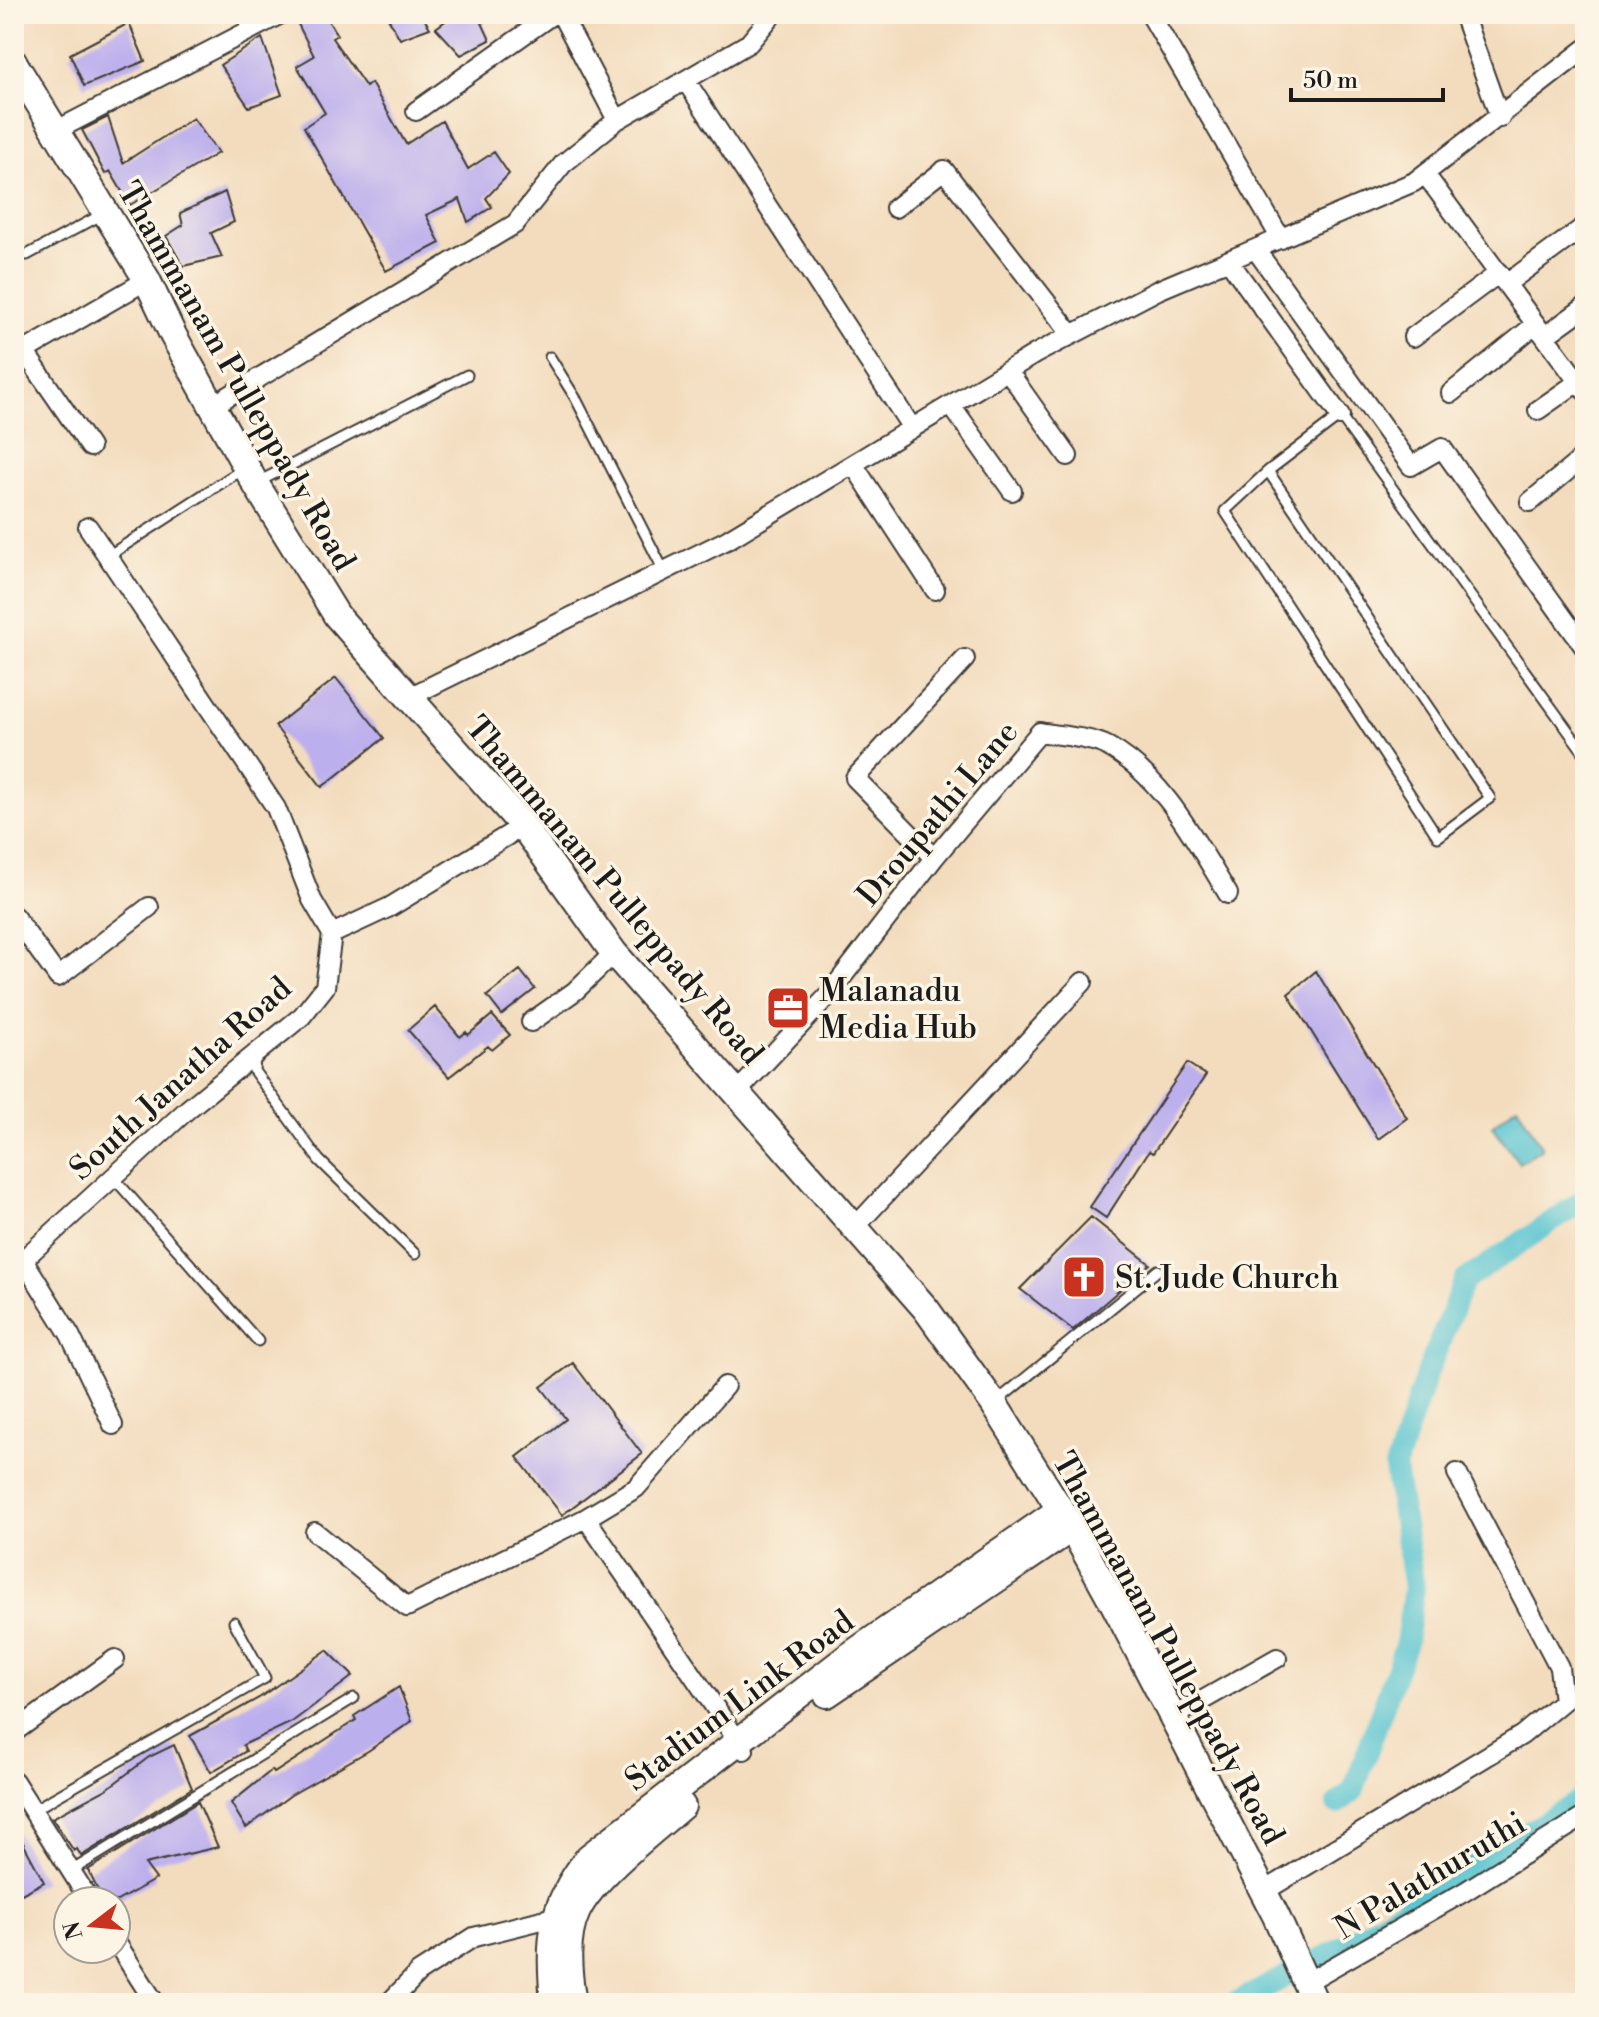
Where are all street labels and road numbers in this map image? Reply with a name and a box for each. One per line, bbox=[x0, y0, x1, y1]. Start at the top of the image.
street label: Thammanam Pulleppady Road bbox=[108, 175, 364, 578]
street label: Thammanam Pulleppady Road bbox=[457, 708, 772, 1073]
street label: Droupathi Lane bbox=[849, 713, 1027, 915]
street label: South Janatha Road bbox=[61, 969, 300, 1189]
street label: Thammanam Pulleppady Road bbox=[1043, 1445, 1293, 1852]
street label: Stadium Link Road bbox=[617, 1602, 862, 1800]
street label: N Palathuruthi bbox=[1328, 1803, 1533, 1949]

